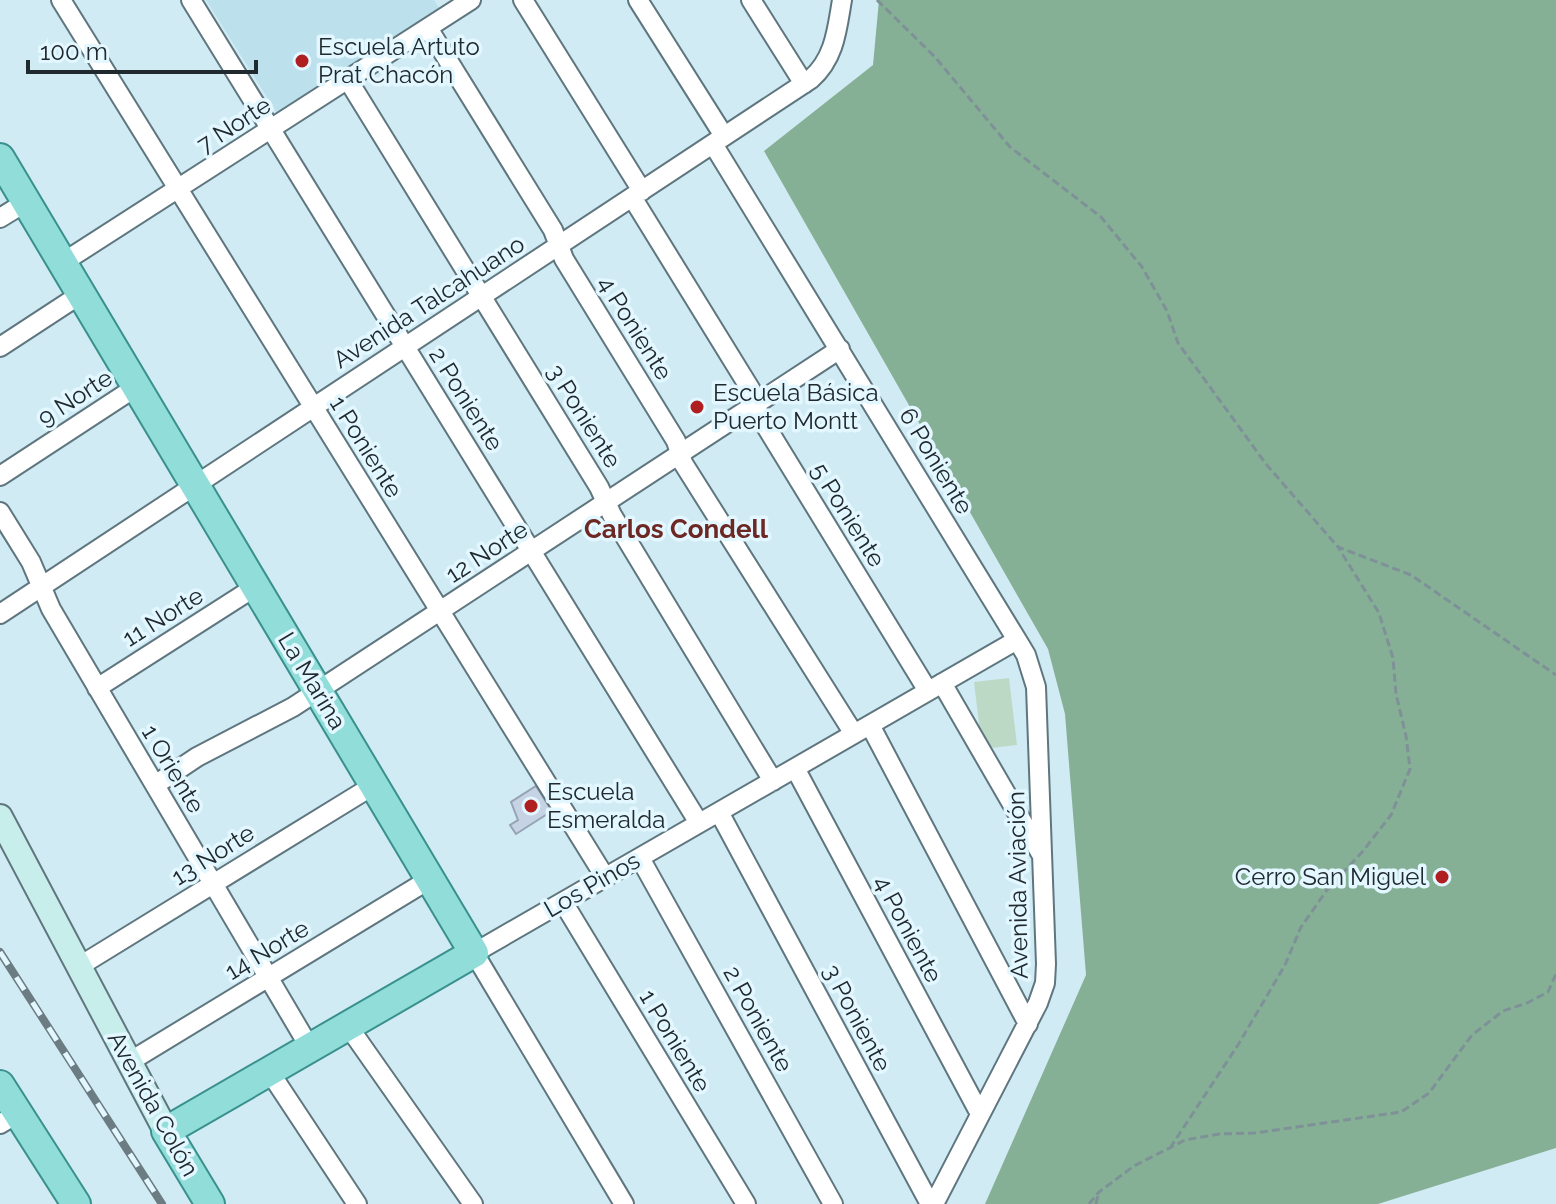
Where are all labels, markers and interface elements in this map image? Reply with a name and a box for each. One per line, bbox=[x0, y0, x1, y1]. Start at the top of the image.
scale bar bbox=[28, 24, 256, 74]
place label: Escuela Artuto Prat Chacón bbox=[318, 32, 480, 89]
text: 100 m bbox=[40, 37, 108, 66]
marker: Escuela Artuto Prat Chacón bbox=[293, 52, 311, 70]
street label: 7 Norte bbox=[191, 90, 276, 159]
street label: Avenida Talcahuano bbox=[328, 229, 530, 374]
street label: 4 Poniente bbox=[592, 270, 679, 385]
street label: 2 Poniente bbox=[423, 342, 510, 456]
street label: 3 Poniente bbox=[541, 358, 628, 473]
street label: 9 Norte bbox=[32, 363, 117, 432]
place label: Escuela Básica Puerto Montt bbox=[713, 378, 879, 435]
street label: 1 Poniente bbox=[324, 391, 409, 503]
marker: Escuela Básica Puerto Montt bbox=[688, 398, 706, 416]
street label: 6 Poniente bbox=[893, 402, 979, 519]
street label: 5 Poniente bbox=[805, 457, 892, 572]
street label: 12 Norte bbox=[440, 514, 533, 589]
district label: Carlos Condell bbox=[584, 514, 769, 544]
street label: 11 Norte bbox=[117, 581, 208, 653]
street label: La Marina bbox=[272, 627, 353, 734]
street label: 1 Oriente bbox=[136, 719, 211, 818]
place label: Escuela Esmeralda bbox=[547, 777, 665, 834]
street label: Avenida Aviación bbox=[1001, 791, 1034, 979]
marker: Escuela Esmeralda bbox=[522, 797, 540, 815]
street label: 13 Norte bbox=[166, 818, 259, 891]
street label: Los Pinos bbox=[539, 846, 645, 924]
place label: Cerro San Miguel bbox=[1235, 862, 1426, 891]
marker: Cerro San Miguel bbox=[1433, 868, 1451, 886]
street label: 4 Poniente bbox=[868, 870, 949, 987]
street label: 14 Norte bbox=[220, 913, 314, 986]
street label: 3 Poniente bbox=[817, 959, 898, 1076]
street label: 2 Poniente bbox=[717, 961, 799, 1077]
street label: 1 Poniente bbox=[634, 984, 717, 1097]
street label: Avenida Colón bbox=[102, 1026, 205, 1181]

